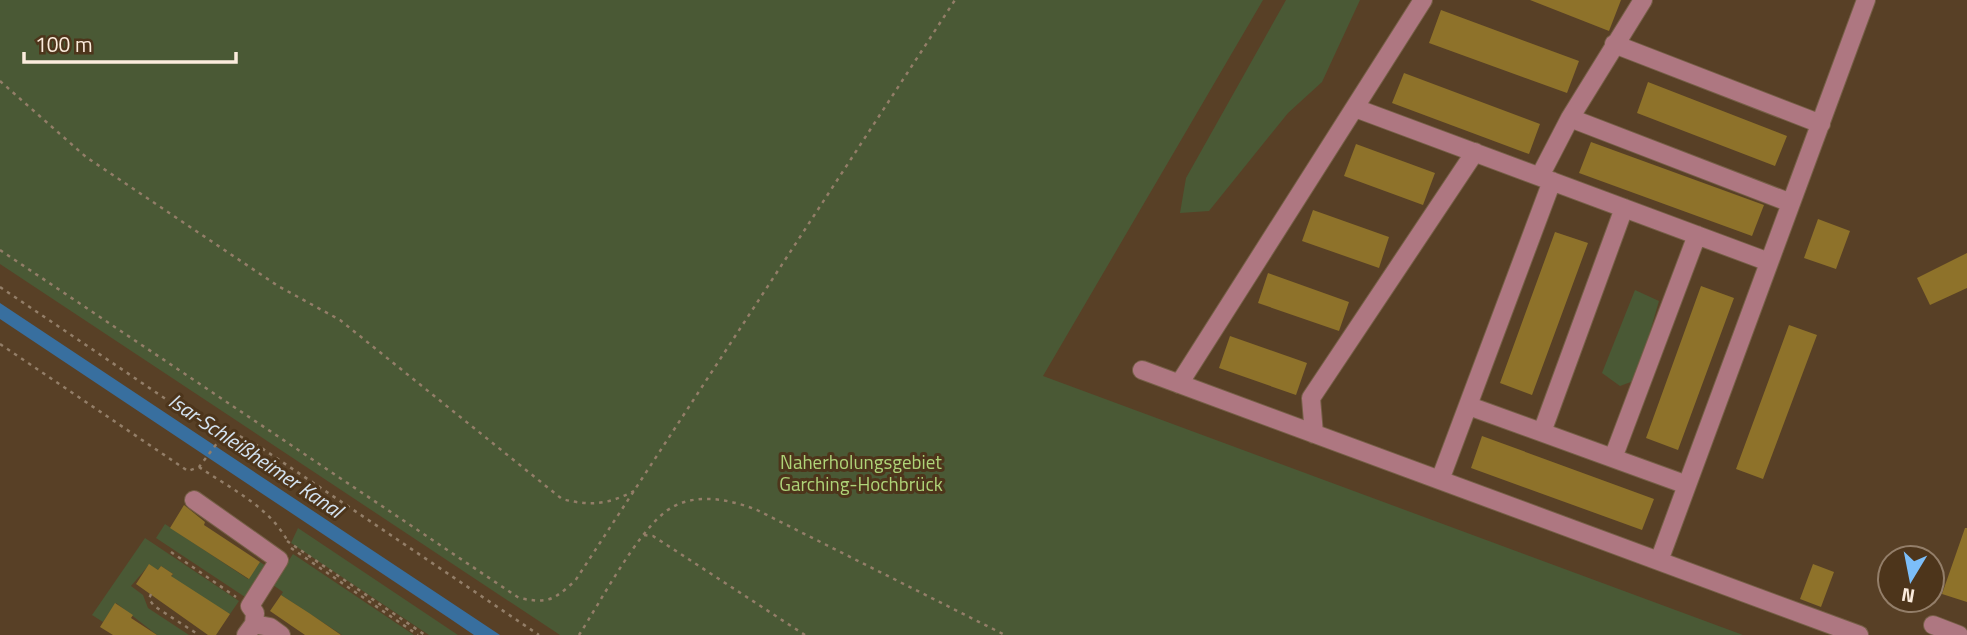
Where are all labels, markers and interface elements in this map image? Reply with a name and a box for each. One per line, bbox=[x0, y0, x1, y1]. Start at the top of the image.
scale bar bbox=[24, 21, 236, 65]
text: 100 m bbox=[35, 28, 92, 60]
water label: Isar-Schleißheimer Kanal bbox=[162, 385, 352, 527]
park label: Naherholungsgebiet Garching-Hochbrück bbox=[779, 447, 943, 498]
north arrow bbox=[1876, 544, 1946, 614]
text: N bbox=[1899, 581, 1917, 612]

